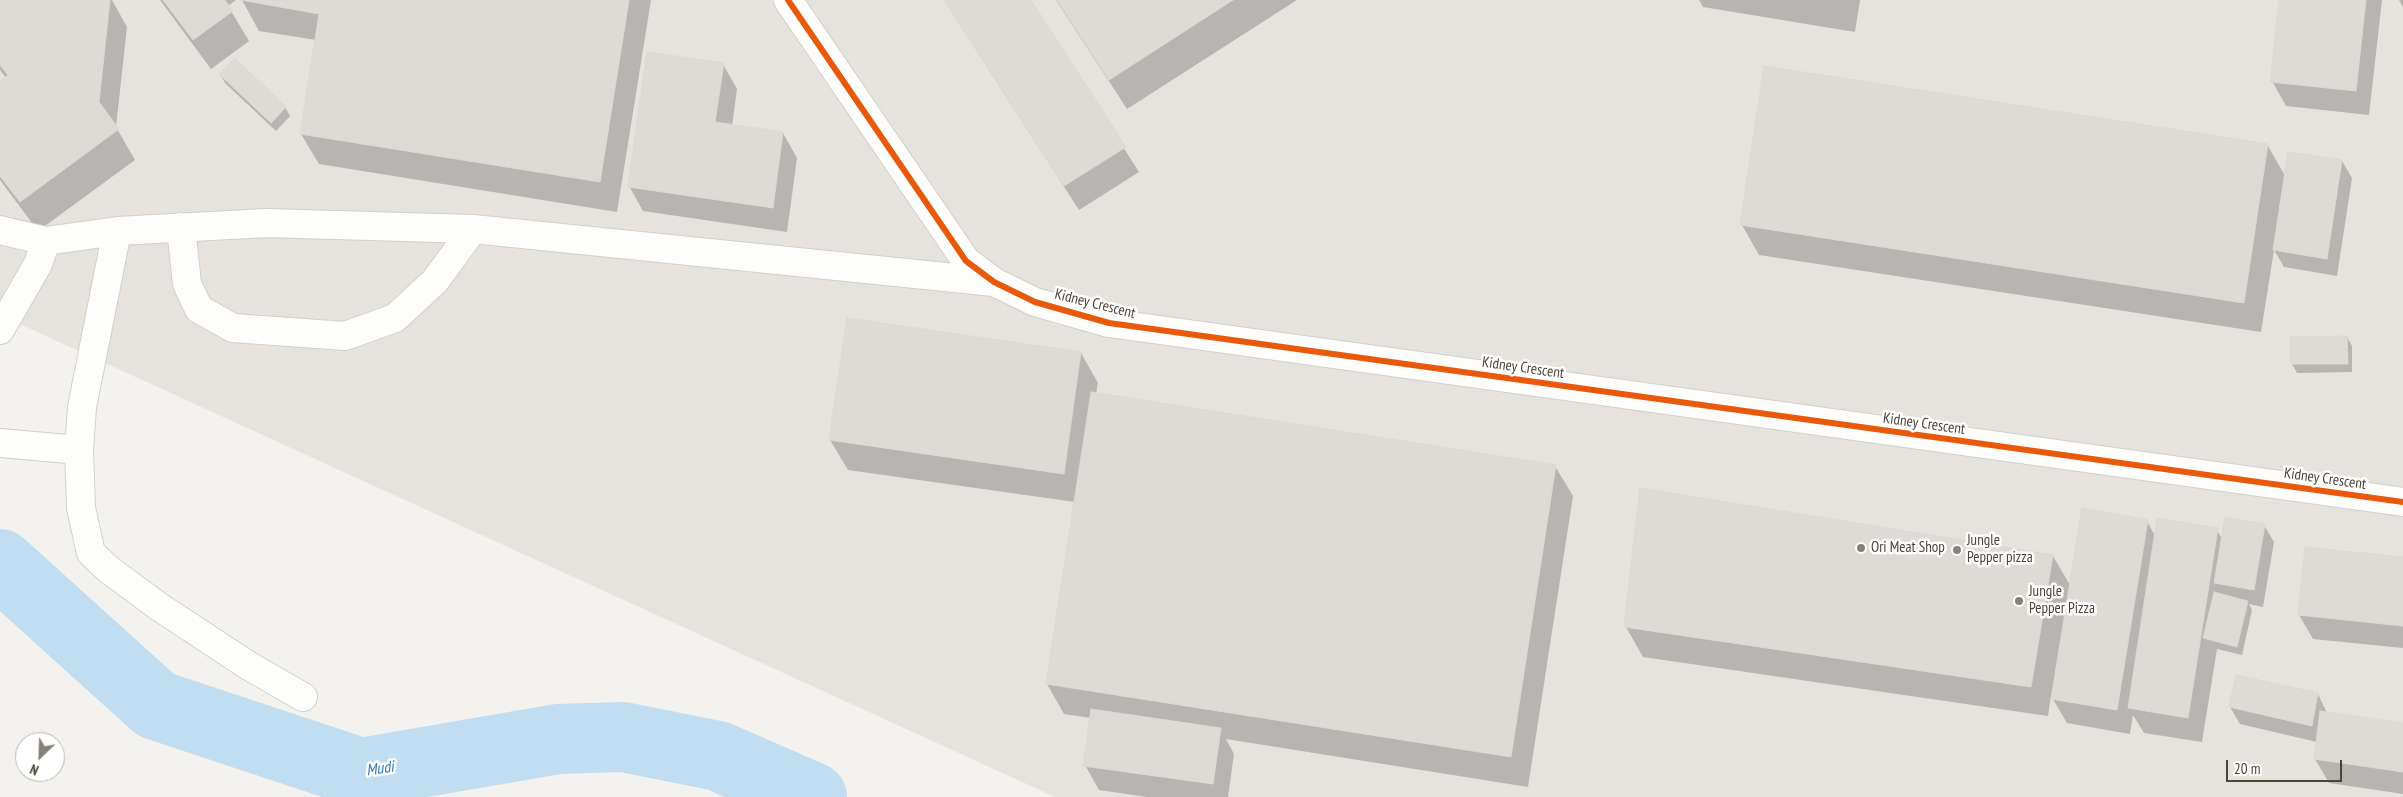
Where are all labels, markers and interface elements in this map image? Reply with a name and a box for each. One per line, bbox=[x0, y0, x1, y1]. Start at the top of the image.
street label: Kidney Crescent bbox=[1053, 285, 1137, 323]
street label: Kidney Crescent bbox=[1481, 353, 1565, 383]
street label: Kidney Crescent bbox=[1882, 409, 1966, 439]
street label: Kidney Crescent bbox=[2283, 464, 2367, 494]
place label: Jungle Pepper pizza bbox=[1967, 532, 2033, 567]
place label: Ori Meat Shop bbox=[1871, 539, 1945, 557]
marker: Ori Meat Shop bbox=[1855, 542, 1867, 554]
marker: Jungle Pepper pizza bbox=[1951, 544, 1963, 556]
place label: Jungle Pepper Pizza bbox=[2029, 583, 2095, 618]
marker: Jungle Pepper Pizza bbox=[2013, 595, 2025, 607]
north arrow bbox=[15, 732, 65, 782]
scale bar bbox=[2228, 750, 2344, 782]
water label: Mudi bbox=[365, 758, 395, 780]
text: 20 m bbox=[2234, 759, 2260, 778]
text: N bbox=[27, 760, 41, 780]

